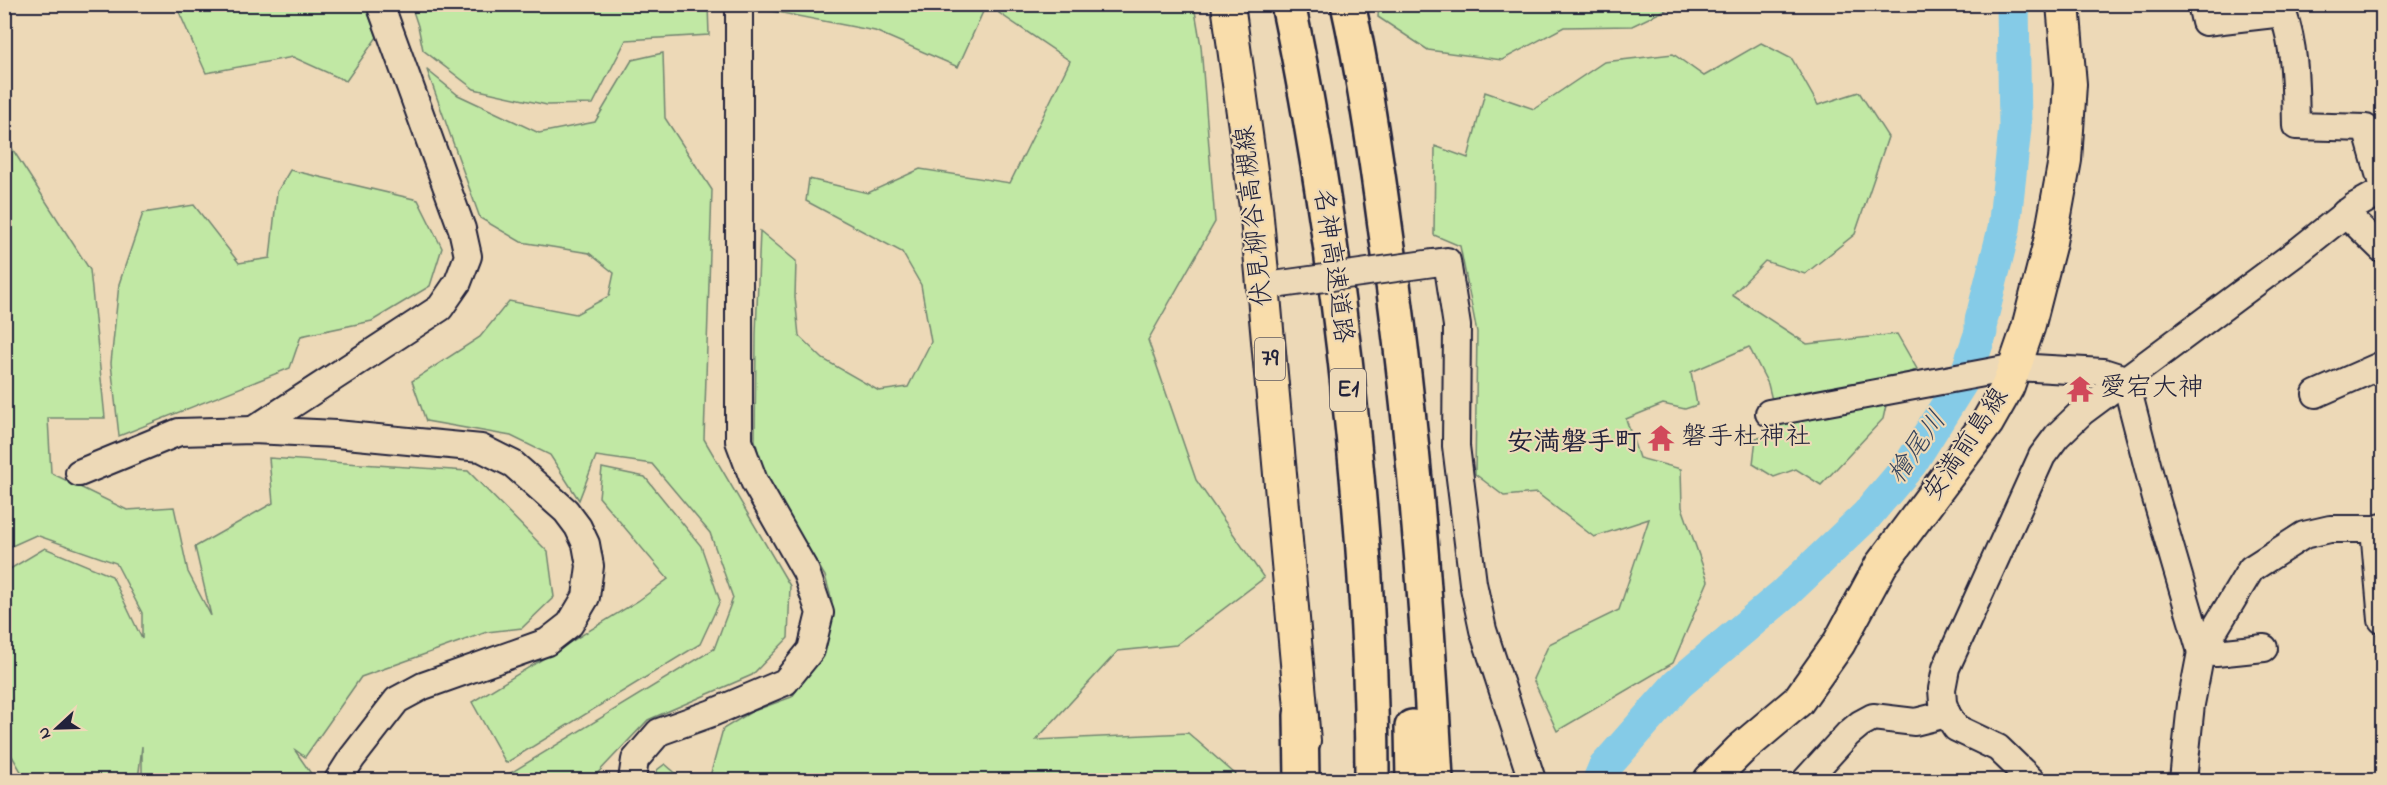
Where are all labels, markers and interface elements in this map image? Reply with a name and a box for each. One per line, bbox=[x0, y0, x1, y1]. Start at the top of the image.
street label: 伏見柳谷高槻線 bbox=[1227, 124, 1283, 308]
street label: 名神高速道路 bbox=[1302, 186, 1362, 346]
road number: 79 bbox=[1255, 338, 1285, 380]
road number: E1 bbox=[1330, 369, 1366, 411]
place label: 愛宕大神 bbox=[2100, 370, 2204, 408]
temple icon: 愛宕大神 bbox=[2065, 374, 2095, 404]
street label: 安満前島線 bbox=[1915, 380, 2019, 510]
water label: 檜尾川 bbox=[1879, 404, 1957, 492]
place label: 磐手杜神社 bbox=[1681, 419, 1811, 457]
temple icon: 磐手杜神社 bbox=[1646, 423, 1676, 453]
district label: 安満磐手町 bbox=[1507, 424, 1642, 463]
north arrow bbox=[27, 698, 87, 758]
text: N bbox=[32, 723, 58, 742]

